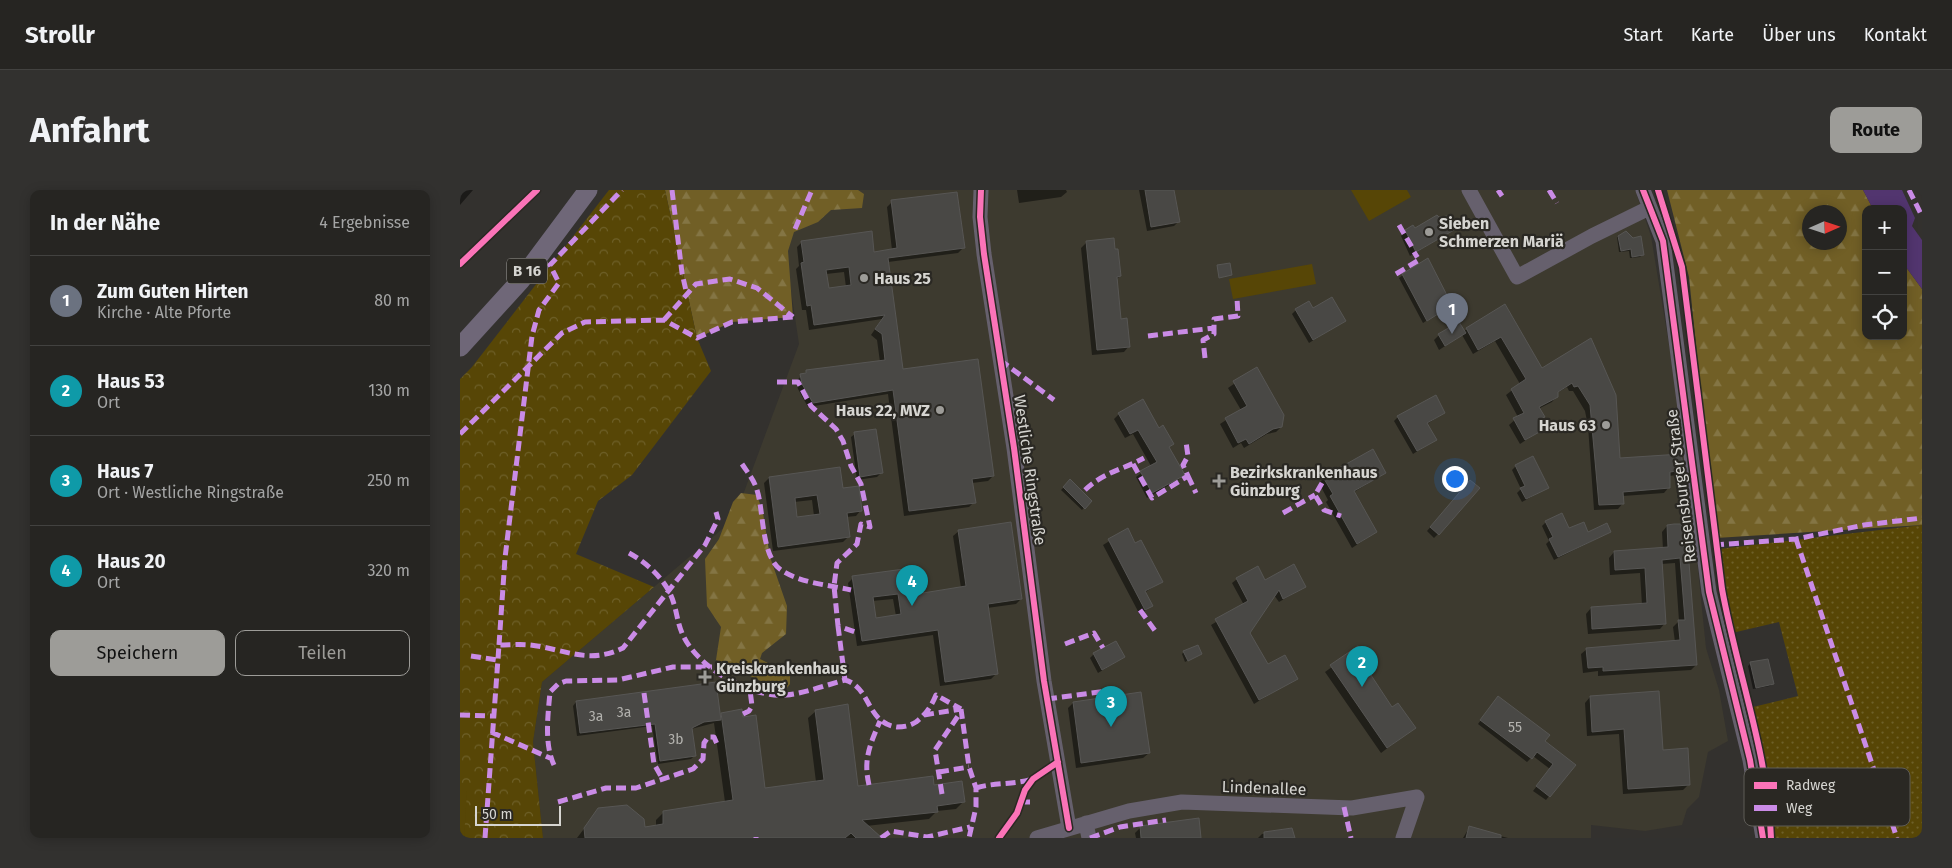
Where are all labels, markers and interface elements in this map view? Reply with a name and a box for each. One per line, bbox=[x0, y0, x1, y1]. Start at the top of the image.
text: Strollr bbox=[25, 21, 95, 49]
text: Start bbox=[1623, 24, 1663, 46]
text: Karte bbox=[1691, 24, 1734, 46]
text: Über uns bbox=[1762, 24, 1836, 46]
text: Kontakt bbox=[1864, 24, 1927, 46]
button: Route bbox=[1830, 107, 1922, 153]
text: Anfahrt bbox=[30, 109, 149, 151]
north arrow bbox=[1802, 205, 1847, 250]
map controls bbox=[1862, 205, 1907, 340]
button: + bbox=[1862, 205, 1907, 250]
text: In der Nähe bbox=[50, 210, 160, 236]
text: 4 Ergebnisse bbox=[319, 213, 410, 232]
place label: Sieben Schmerzen Mariä bbox=[1439, 214, 1564, 251]
marker: Sieben Schmerzen Mariä bbox=[1423, 226, 1435, 238]
button: − bbox=[1862, 250, 1907, 295]
road number: B 16 bbox=[507, 258, 547, 284]
place label: Haus 25 bbox=[874, 269, 931, 288]
marker: Haus 25 bbox=[858, 272, 870, 284]
text: Zum Guten Hirten bbox=[97, 280, 249, 303]
text: 1 bbox=[62, 291, 70, 310]
text: 80 m bbox=[374, 291, 410, 310]
pin: 1 bbox=[1436, 293, 1468, 334]
button: locate bbox=[1862, 295, 1907, 340]
text: Kirche · Alte Pforte bbox=[97, 303, 231, 322]
text: Haus 53 bbox=[97, 370, 165, 393]
text: 2 bbox=[62, 381, 70, 400]
text: 130 m bbox=[368, 381, 410, 400]
text: Ort bbox=[97, 393, 120, 412]
street label: Westliche Ringstraße bbox=[1010, 394, 1050, 546]
place label: Haus 22, MVZ bbox=[836, 401, 930, 420]
marker: Haus 22, MVZ bbox=[934, 404, 946, 416]
street label: Reisensburger Straße bbox=[1662, 408, 1700, 564]
place label: Haus 63 bbox=[1539, 416, 1596, 435]
marker: Haus 63 bbox=[1600, 419, 1612, 431]
text: Haus 7 bbox=[97, 460, 154, 483]
place label: Bezirkskrankenhaus Günzburg bbox=[1230, 463, 1378, 500]
your location bbox=[1442, 466, 1468, 492]
text: 3 bbox=[62, 471, 70, 490]
text: 250 m bbox=[367, 471, 410, 490]
marker: Bezirkskrankenhaus Günzburg bbox=[1212, 474, 1226, 488]
text: Ort · Westliche Ringstraße bbox=[97, 483, 284, 502]
text: Haus 20 bbox=[97, 550, 166, 573]
text: 4 bbox=[61, 561, 71, 580]
text: 320 m bbox=[367, 561, 410, 580]
pin: 4 bbox=[896, 565, 928, 606]
text: Ort bbox=[97, 573, 120, 592]
button: Speichern bbox=[50, 630, 225, 676]
button: Teilen bbox=[235, 630, 410, 676]
pin: 2 bbox=[1346, 646, 1378, 687]
place label: Kreiskrankenhaus Günzburg bbox=[716, 659, 848, 696]
marker: Kreiskrankenhaus Günzburg bbox=[698, 670, 712, 684]
pin: 3 bbox=[1095, 686, 1127, 727]
house number: 3a bbox=[617, 704, 631, 721]
house number: 3a bbox=[589, 708, 603, 725]
house number: 55 bbox=[1508, 719, 1522, 736]
house number: 3b bbox=[668, 731, 684, 748]
legend bbox=[1744, 768, 1910, 826]
street label: Lindenallee bbox=[1221, 777, 1307, 799]
text: Radweg bbox=[1786, 777, 1836, 794]
text: Weg bbox=[1786, 800, 1813, 817]
scale bar bbox=[475, 803, 561, 826]
text: 50 m bbox=[482, 806, 513, 823]

